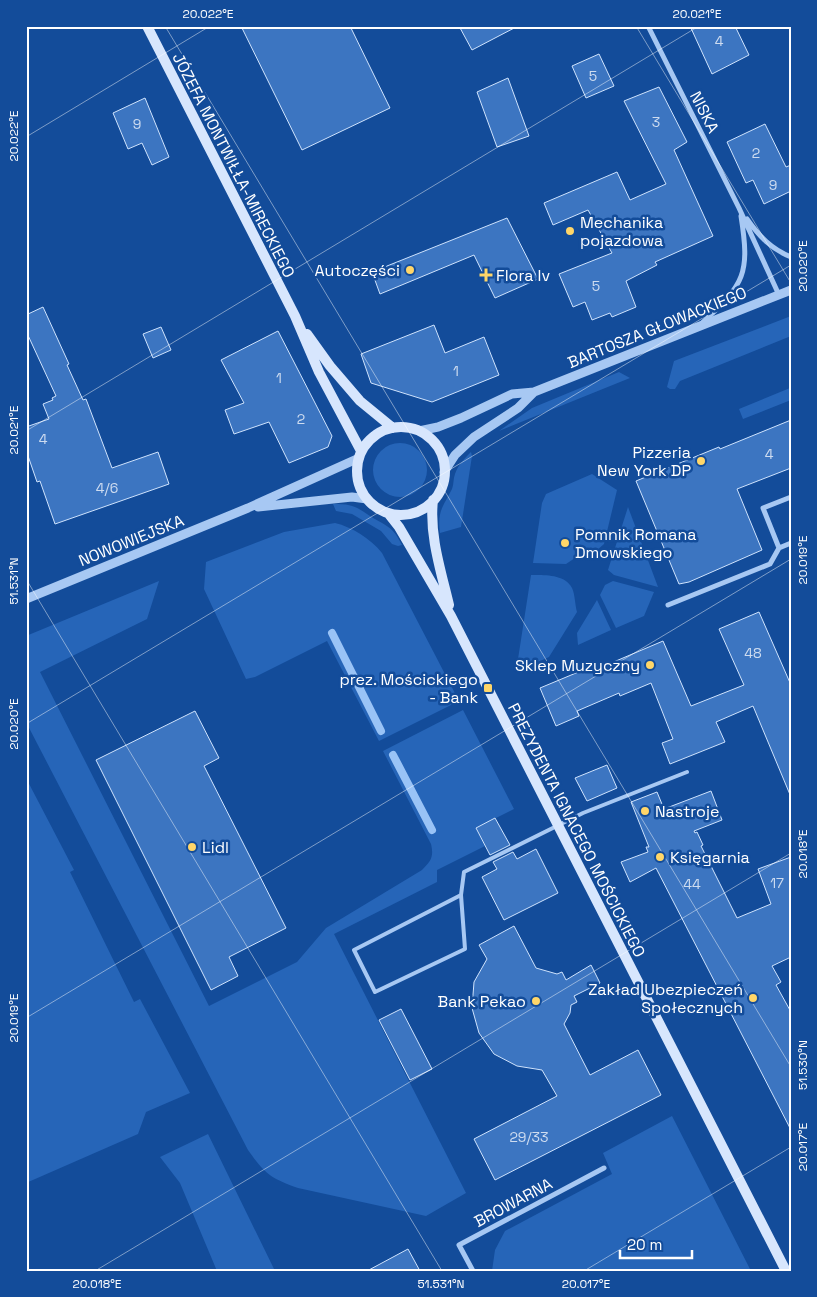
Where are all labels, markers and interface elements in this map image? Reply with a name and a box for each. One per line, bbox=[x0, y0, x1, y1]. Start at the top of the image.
text: 20.022°E bbox=[182, 6, 234, 22]
text: 20.021°E bbox=[673, 6, 722, 22]
house number: 4 bbox=[715, 32, 724, 50]
street label: JÓZEFA MONTWIŁŁA-MIRECKIEGO bbox=[167, 49, 300, 281]
house number: 5 bbox=[589, 67, 597, 85]
street label: NISKA bbox=[685, 88, 724, 137]
text: 20.022°E bbox=[6, 110, 22, 162]
house number: 3 bbox=[652, 113, 660, 131]
house number: 9 bbox=[133, 115, 141, 133]
house number: 2 bbox=[752, 144, 760, 162]
house number: 9 bbox=[769, 176, 777, 194]
place label: Mechanika pojazdowa bbox=[580, 212, 663, 251]
marker: Mechanika pojazdowa bbox=[564, 225, 576, 237]
text: 20.020°E bbox=[795, 240, 811, 292]
place label: Autoczęści bbox=[314, 260, 400, 281]
marker: Autoczęści bbox=[404, 264, 416, 276]
place label: Flora Iv bbox=[496, 265, 550, 286]
marker: Flora Iv bbox=[480, 269, 492, 281]
house number: 5 bbox=[592, 277, 600, 295]
street label: BARTOSZA GŁOWACKIEGO bbox=[565, 282, 750, 373]
house number: 1 bbox=[453, 362, 459, 380]
house number: 1 bbox=[276, 369, 282, 387]
text: 20.021°E bbox=[6, 405, 22, 454]
house number: 2 bbox=[297, 410, 305, 428]
house number: 4 bbox=[39, 430, 48, 448]
place label: Pizzeria New York DP bbox=[597, 442, 691, 481]
house number: 4 bbox=[765, 445, 774, 463]
marker: Pizzeria New York DP bbox=[695, 455, 707, 467]
house number: 4/6 bbox=[96, 479, 118, 497]
street label: NOWOWIEJSKA bbox=[75, 510, 187, 571]
place label: Pomnik Romana Dmowskiego bbox=[575, 524, 696, 563]
text: 20.019°E bbox=[795, 535, 811, 584]
marker: Pomnik Romana Dmowskiego bbox=[559, 537, 571, 549]
text: 51.531°N bbox=[6, 558, 22, 604]
house number: 48 bbox=[744, 644, 762, 662]
place label: Sklep Muzyczny bbox=[515, 655, 640, 676]
marker: Sklep Muzyczny bbox=[644, 659, 656, 671]
place label: prez. Mościckiego - Bank bbox=[339, 669, 478, 708]
marker: prez. Mościckiego - Bank bbox=[482, 682, 494, 694]
text: 20.020°E bbox=[6, 698, 22, 750]
street label: PREZYDENTA IGNACEGO MOŚCICKIEGO bbox=[503, 700, 650, 961]
place label: Nastroje bbox=[655, 801, 719, 822]
marker: Nastroje bbox=[639, 805, 651, 817]
text: 20.018°E bbox=[795, 829, 811, 879]
place label: Lidl bbox=[202, 837, 229, 858]
marker: Lidl bbox=[186, 841, 198, 853]
place label: Księgarnia bbox=[670, 847, 750, 868]
marker: Księgarnia bbox=[654, 851, 666, 863]
house number: 17 bbox=[770, 874, 784, 892]
house number: 44 bbox=[683, 875, 701, 893]
place label: Zakład Ubezpieczeń Społecznych bbox=[588, 979, 743, 1018]
place label: Bank Pekao bbox=[438, 991, 526, 1012]
marker: Zakład Ubezpieczeń Społecznych bbox=[747, 992, 759, 1004]
text: 20.019°E bbox=[6, 993, 22, 1042]
marker: Bank Pekao bbox=[530, 995, 542, 1007]
text: 51.530°N bbox=[795, 1040, 811, 1090]
text: 20.017°E bbox=[795, 1123, 811, 1171]
house number: 29/33 bbox=[509, 1128, 549, 1146]
street label: BROWARNA bbox=[470, 1173, 556, 1232]
scale bar bbox=[620, 1227, 692, 1259]
text: 20 m bbox=[627, 1235, 662, 1254]
text: 20.018°E bbox=[72, 1276, 122, 1292]
text: 51.531°N bbox=[418, 1276, 464, 1292]
text: 20.017°E bbox=[562, 1276, 610, 1292]

